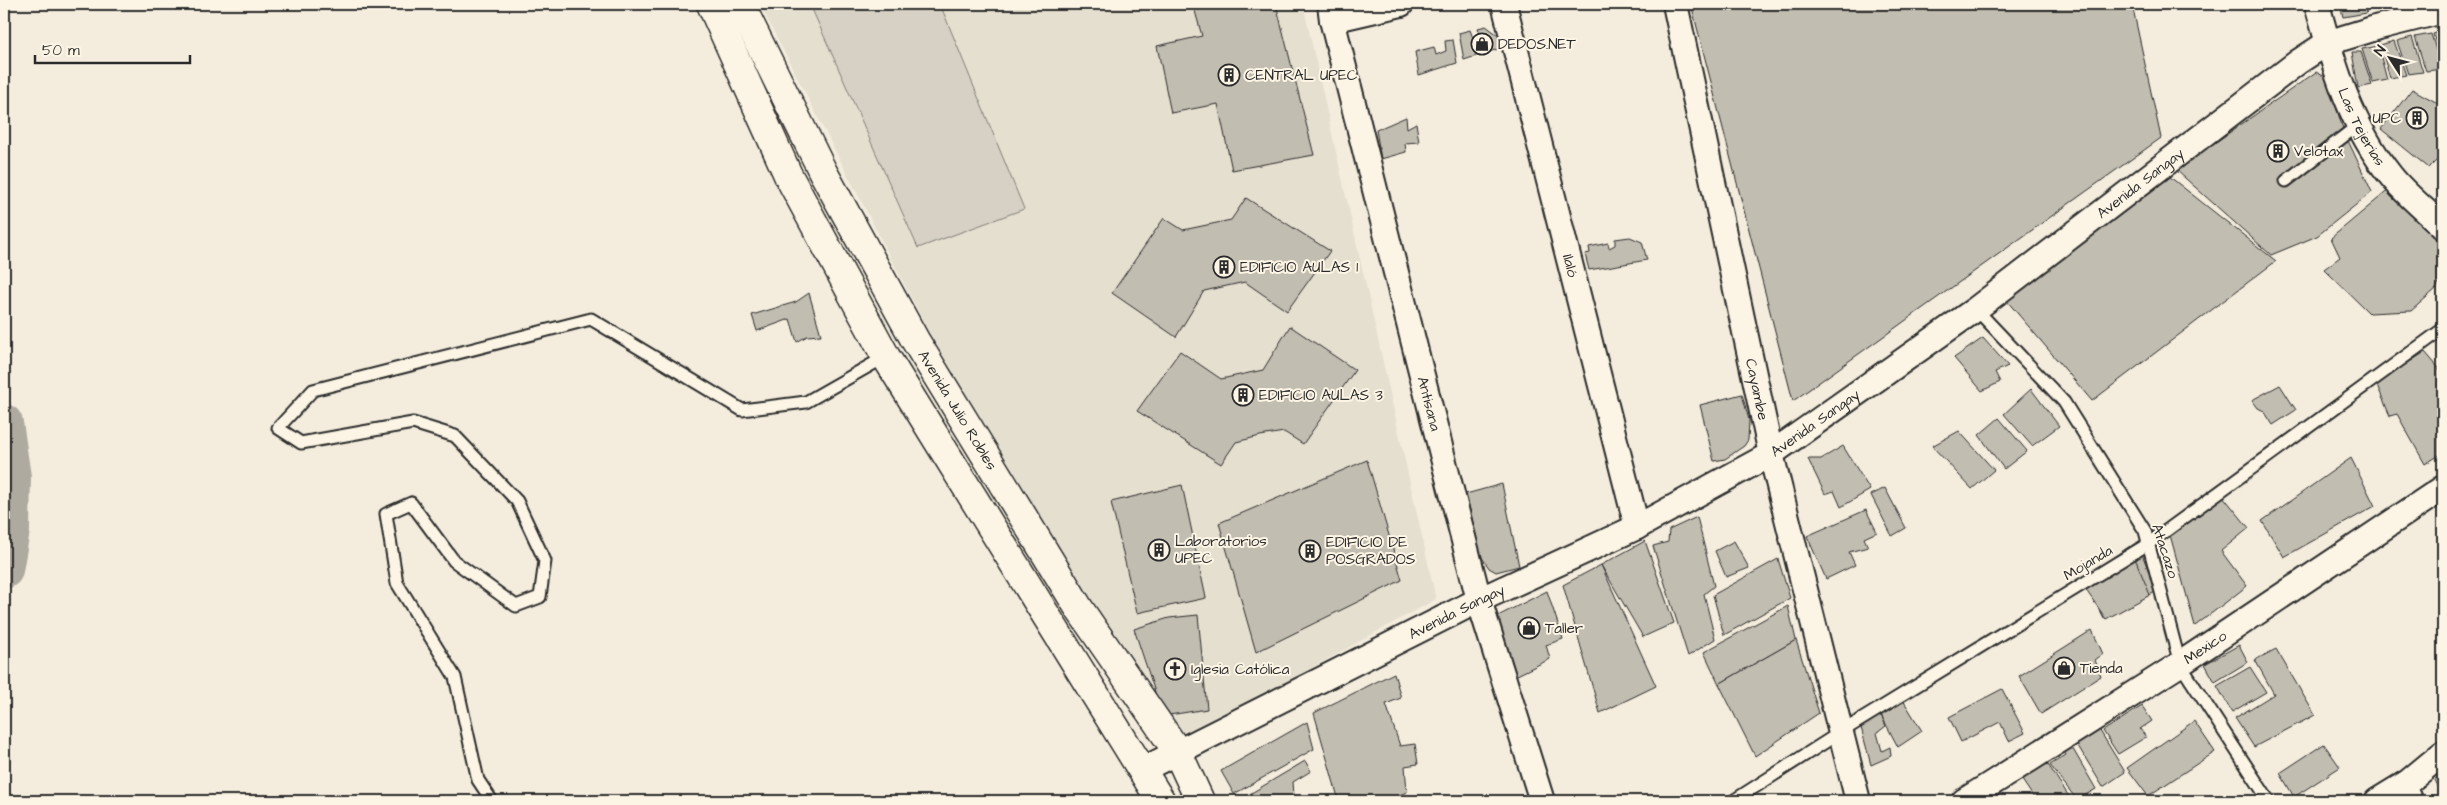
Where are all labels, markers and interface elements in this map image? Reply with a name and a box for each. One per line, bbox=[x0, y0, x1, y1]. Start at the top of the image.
scale bar bbox=[35, 32, 190, 64]
shop icon: DEDOS.NET bbox=[1470, 32, 1494, 56]
north arrow bbox=[2364, 32, 2414, 82]
place label: DEDOS.NET bbox=[1498, 34, 1576, 55]
text: 50 m bbox=[42, 40, 80, 61]
text: N bbox=[2370, 41, 2391, 60]
building icon: CENTRAL UPEC bbox=[1217, 63, 1241, 87]
place label: CENTRAL UPEC bbox=[1245, 65, 1358, 86]
street label: Las Tejerias bbox=[2333, 85, 2391, 171]
building icon: UPC bbox=[2405, 106, 2429, 130]
place label: UPC bbox=[2372, 108, 2401, 129]
building icon: Velotax bbox=[2266, 139, 2290, 163]
place label: Velotax bbox=[2294, 141, 2344, 162]
street label: Avenida Sangay bbox=[2092, 143, 2189, 223]
street label: Ilaló bbox=[1558, 252, 1584, 280]
building icon: EDIFICIO AULAS 1 bbox=[1212, 255, 1236, 279]
place label: EDIFICIO AULAS 1 bbox=[1240, 257, 1358, 278]
street label: Avenida Julio Robles bbox=[913, 346, 1003, 474]
street label: Cayambe bbox=[1740, 357, 1774, 422]
street label: Antisana bbox=[1412, 374, 1446, 434]
building icon: EDIFICIO AULAS 3 bbox=[1231, 383, 1255, 407]
street label: Avenida Sangay bbox=[1766, 384, 1865, 462]
place label: EDIFICIO AULAS 3 bbox=[1259, 385, 1383, 406]
street label: Atacazo bbox=[2146, 521, 2184, 582]
place label: Laboratorios UPEC bbox=[1175, 531, 1267, 569]
place label: EDIFICIO DE POSGRADOS bbox=[1326, 532, 1416, 570]
building icon: Laboratorios UPEC bbox=[1147, 538, 1171, 562]
building icon: EDIFICIO DE POSGRADOS bbox=[1298, 539, 1322, 563]
street label: Mojanda bbox=[2059, 540, 2117, 586]
street label: Avenida Sangay bbox=[1405, 579, 1508, 644]
shop icon: Taller bbox=[1517, 616, 1541, 640]
place label: Taller bbox=[1545, 618, 1583, 639]
street label: Mexico bbox=[2179, 625, 2231, 669]
shop icon: Tienda bbox=[2052, 656, 2076, 680]
church icon: Iglesia Católica bbox=[1163, 657, 1187, 681]
place label: Tienda bbox=[2080, 658, 2123, 679]
place label: Iglesia Católica bbox=[1191, 659, 1290, 681]

